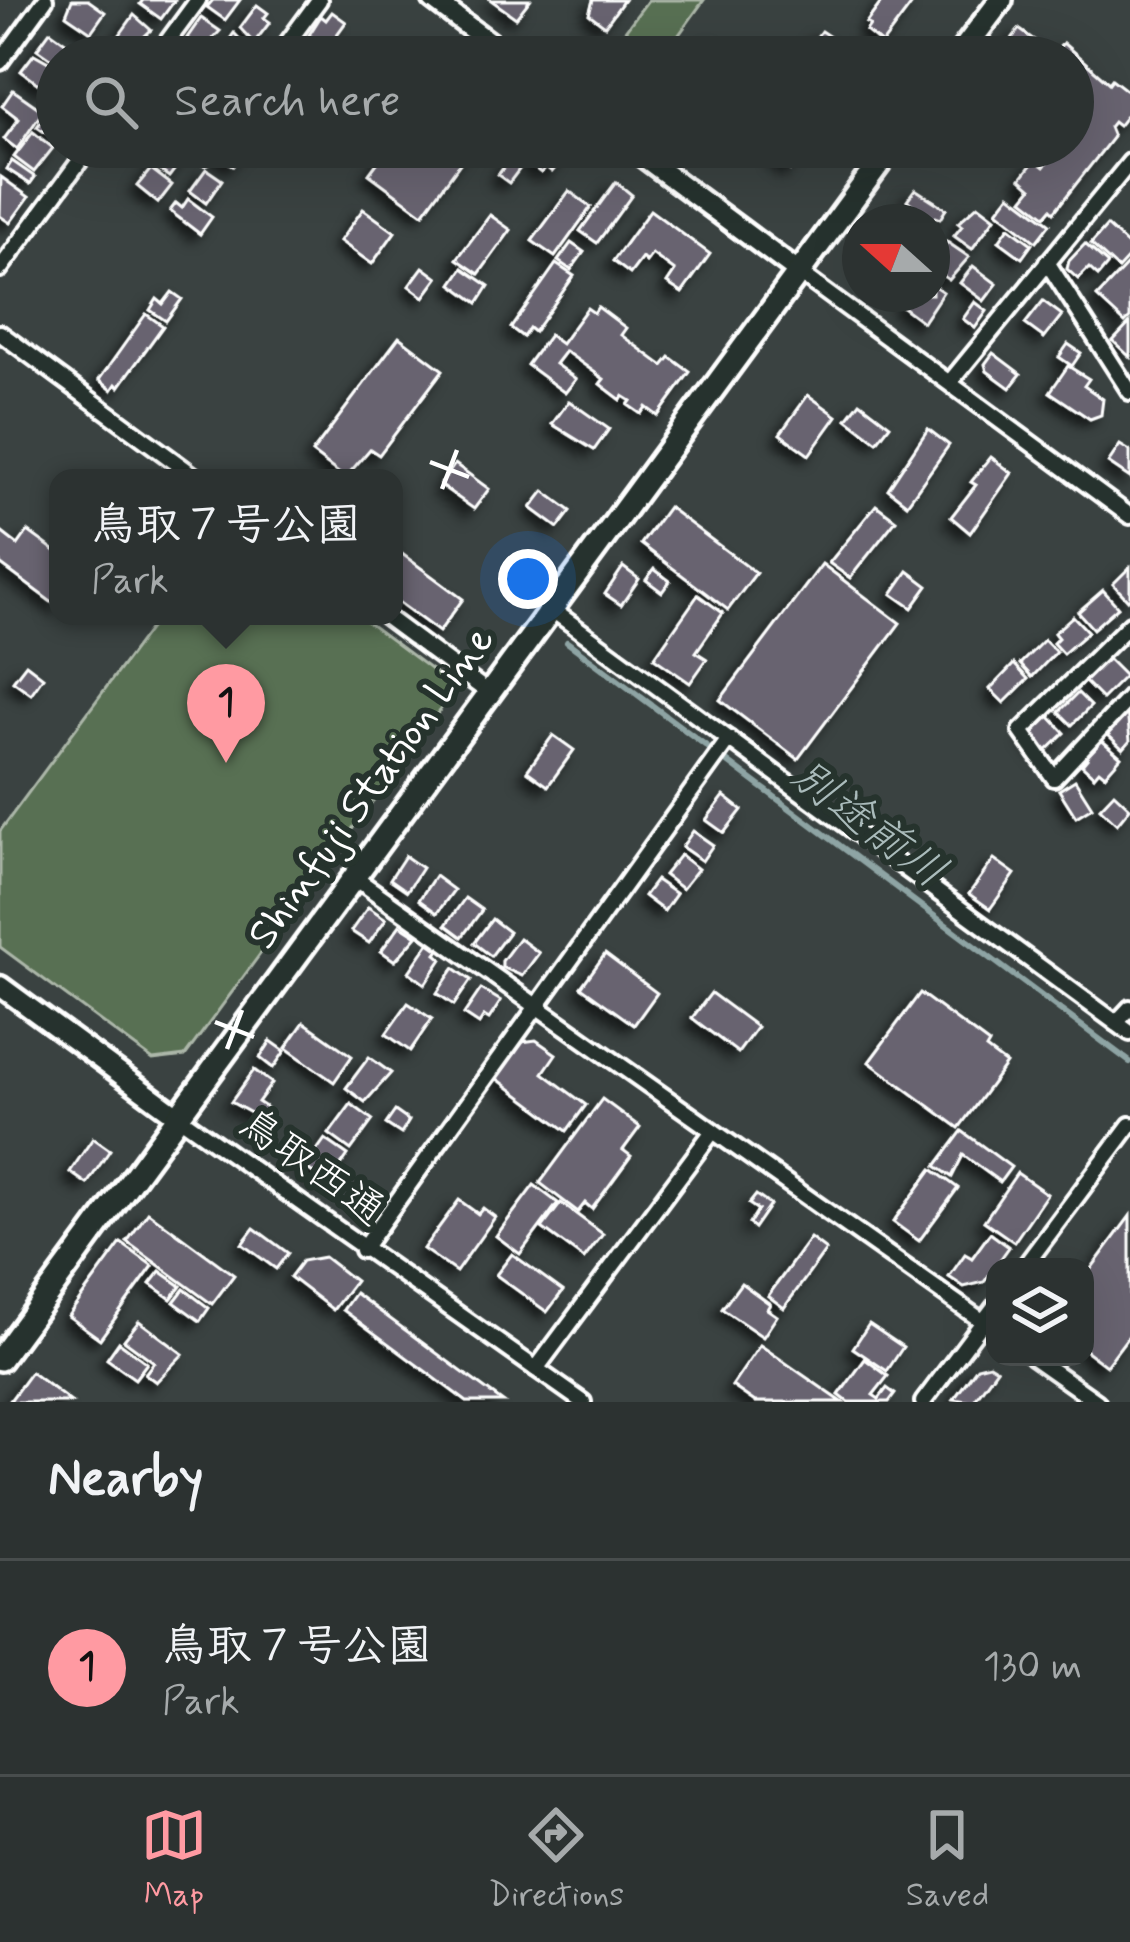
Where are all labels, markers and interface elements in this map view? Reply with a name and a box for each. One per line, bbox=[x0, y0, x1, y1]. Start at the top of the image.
search box bbox=[36, 36, 1094, 168]
icon: search bbox=[78, 69, 144, 135]
text: Search here bbox=[174, 73, 401, 132]
north arrow bbox=[842, 204, 950, 312]
popup bbox=[49, 469, 403, 625]
text: 鳥取７号公園 bbox=[91, 497, 361, 556]
your location bbox=[498, 549, 558, 609]
text: Park bbox=[91, 556, 169, 607]
street label: Shinfuji Station Line bbox=[236, 615, 508, 961]
pin: 1 bbox=[187, 664, 265, 763]
water label: 別途前川 bbox=[778, 747, 958, 903]
street label: 鳥取西通 bbox=[227, 1096, 395, 1240]
map controls bbox=[986, 1258, 1094, 1366]
button: layers bbox=[986, 1258, 1094, 1366]
text: Nearby bbox=[48, 1447, 203, 1513]
text: 鳥取７号公園 bbox=[162, 1618, 432, 1677]
text: 1 bbox=[78, 1642, 96, 1693]
text: 130 m bbox=[983, 1642, 1082, 1693]
text: Park bbox=[162, 1677, 240, 1728]
tab: Map bbox=[141, 1802, 207, 1918]
tab: Directions bbox=[488, 1802, 624, 1918]
tab: Saved bbox=[906, 1802, 989, 1918]

